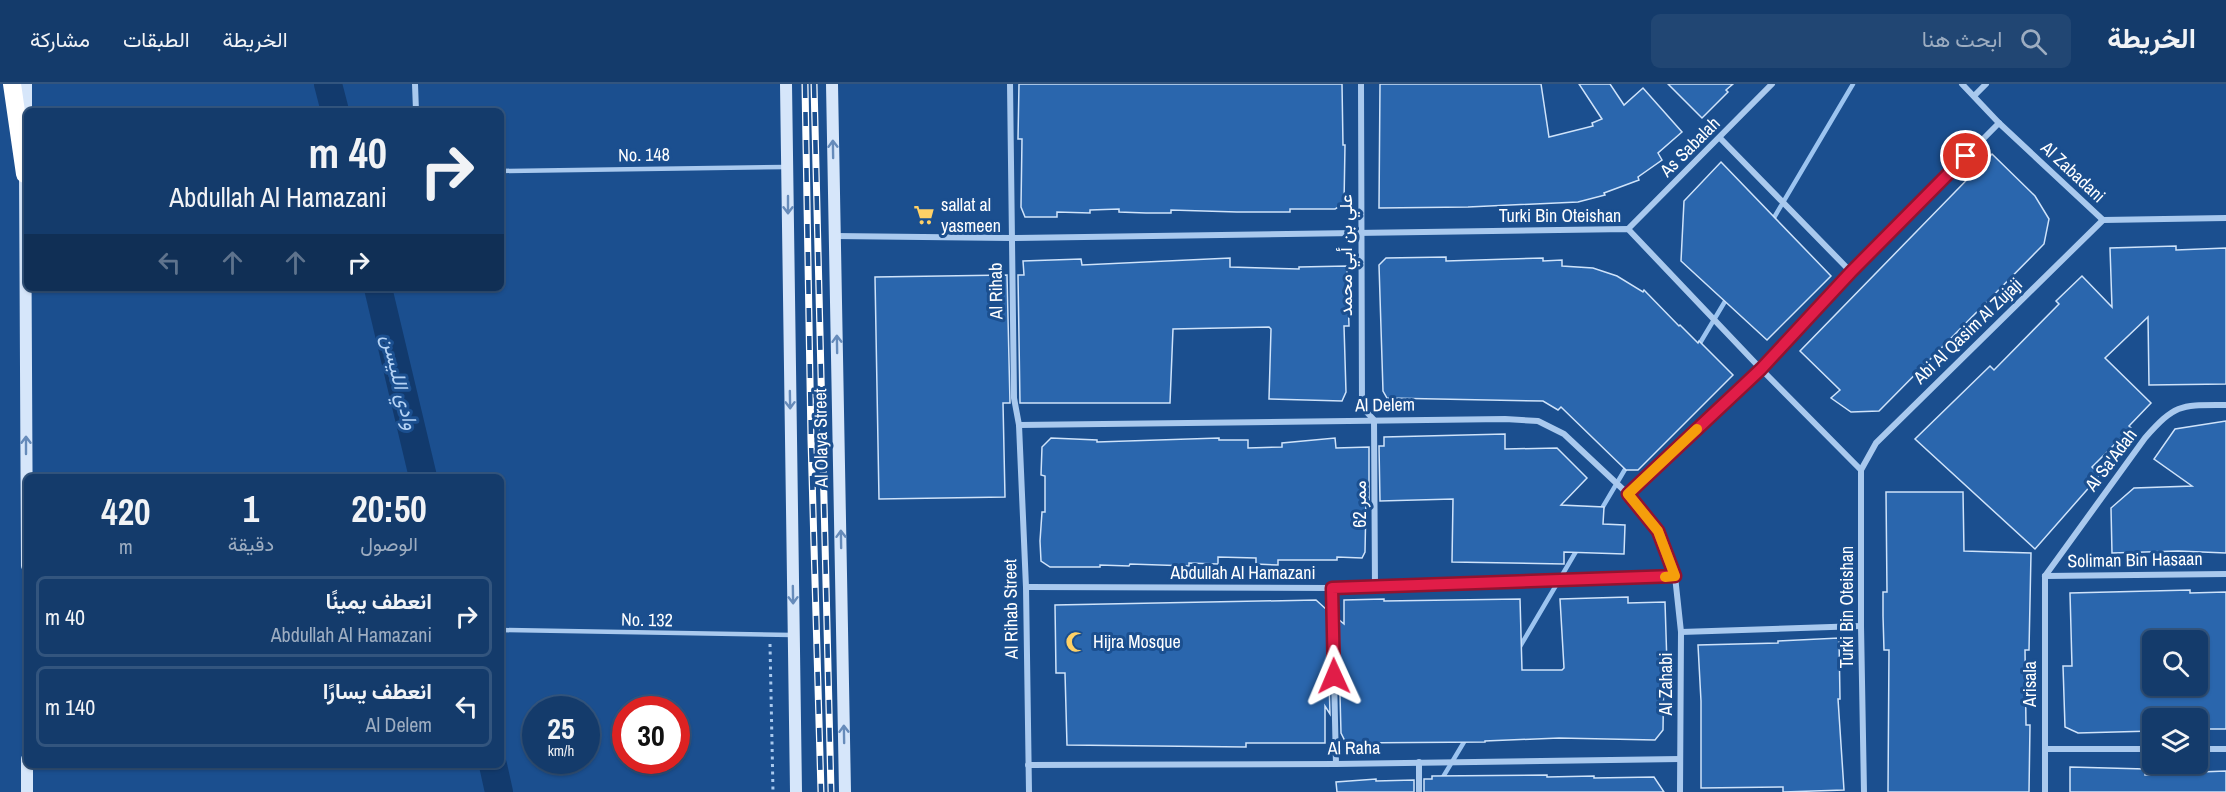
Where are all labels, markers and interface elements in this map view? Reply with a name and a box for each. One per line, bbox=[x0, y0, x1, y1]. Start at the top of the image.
search box bbox=[1651, 14, 2071, 68]
text: الخريطة bbox=[2107, 19, 2196, 57]
text: ابحث هنا bbox=[1922, 24, 2002, 54]
text: مشاركة bbox=[30, 25, 90, 54]
text: الطبقات bbox=[123, 25, 190, 54]
text: الخريطة bbox=[223, 25, 288, 54]
icon: search bbox=[2017, 25, 2050, 58]
street label: As Sabalah bbox=[1653, 111, 1725, 183]
text: 40 m bbox=[308, 125, 387, 181]
pin bbox=[1940, 130, 1991, 181]
icon: right bbox=[408, 132, 486, 210]
street label: Al Zabadani bbox=[2035, 135, 2111, 208]
one-way arrow bbox=[828, 139, 839, 159]
icon: arrive bbox=[1949, 139, 1982, 172]
street label: No. 148 bbox=[618, 142, 670, 167]
text: Abdullah Al Hamazani bbox=[169, 179, 387, 215]
place label: sallat al yasmeen bbox=[941, 192, 1001, 238]
street label: علي بن أبي محمد bbox=[1333, 194, 1361, 316]
one-way arrow bbox=[782, 195, 794, 215]
supermarket icon: sallat al yasmeen bbox=[912, 203, 936, 227]
street label: Turki Bin Oteishan bbox=[1499, 203, 1621, 228]
icon: left bbox=[153, 246, 186, 279]
icon: ahead bbox=[216, 246, 249, 279]
icon: ahead bbox=[279, 246, 312, 279]
icon: right bbox=[342, 246, 375, 279]
street label: Al Rihab bbox=[983, 262, 1009, 321]
street label: Abi Al Qasim Al Zujaji bbox=[1907, 272, 2028, 390]
water label: وادي الليسن bbox=[373, 332, 425, 433]
one-way arrow bbox=[831, 334, 843, 354]
street label: Al Olaya Street bbox=[807, 388, 834, 489]
one-way arrow bbox=[785, 390, 796, 410]
street label: Al Delem bbox=[1354, 391, 1415, 418]
street label: Al Sa'Adah bbox=[2078, 423, 2142, 497]
one-way arrow bbox=[20, 435, 32, 455]
street label: ممر 62 bbox=[1347, 480, 1372, 528]
text: 1 bbox=[243, 485, 259, 533]
text: 20:50 bbox=[351, 485, 427, 533]
text: 420 bbox=[101, 488, 151, 536]
one-way arrow bbox=[835, 529, 846, 549]
text: دقيقة bbox=[228, 530, 274, 557]
text: الوصول bbox=[360, 530, 418, 557]
text: m bbox=[119, 533, 133, 560]
street label: Turki Bin Oteishan bbox=[1834, 546, 1859, 668]
street label: Soliman Bin Hasaan bbox=[2067, 546, 2203, 573]
street label: Al Rihab Street bbox=[997, 559, 1024, 660]
street label: Abdullah Al Hamazani bbox=[1169, 560, 1316, 585]
one-way arrow bbox=[787, 585, 799, 605]
text: انعطف يمينًا bbox=[326, 586, 432, 616]
icon: right bbox=[450, 600, 483, 633]
text: 40 m bbox=[45, 602, 85, 632]
street label: No. 132 bbox=[621, 607, 673, 632]
text: Abdullah Al Hamazani bbox=[271, 621, 432, 648]
place label: Hijra Mosque bbox=[1093, 629, 1181, 654]
mosque icon: Hijra Mosque bbox=[1064, 630, 1088, 654]
map controls bbox=[2142, 630, 2208, 774]
button: search bbox=[2142, 630, 2208, 696]
position arrow bbox=[1302, 644, 1366, 708]
street label: Al Zahabi bbox=[1653, 652, 1678, 717]
street label: Arisala bbox=[2017, 661, 2042, 708]
text: انعطف يسارًا bbox=[323, 676, 432, 706]
icon: left bbox=[450, 690, 483, 723]
text: 140 m bbox=[45, 692, 95, 722]
speed limit sign: 30 bbox=[612, 696, 690, 774]
text: 25 bbox=[547, 708, 575, 748]
button: layers bbox=[2142, 708, 2208, 774]
text: Al Delem bbox=[365, 711, 432, 738]
one-way arrow bbox=[838, 724, 850, 744]
street label: Al Raha bbox=[1327, 735, 1380, 760]
text: km/h bbox=[548, 740, 574, 761]

